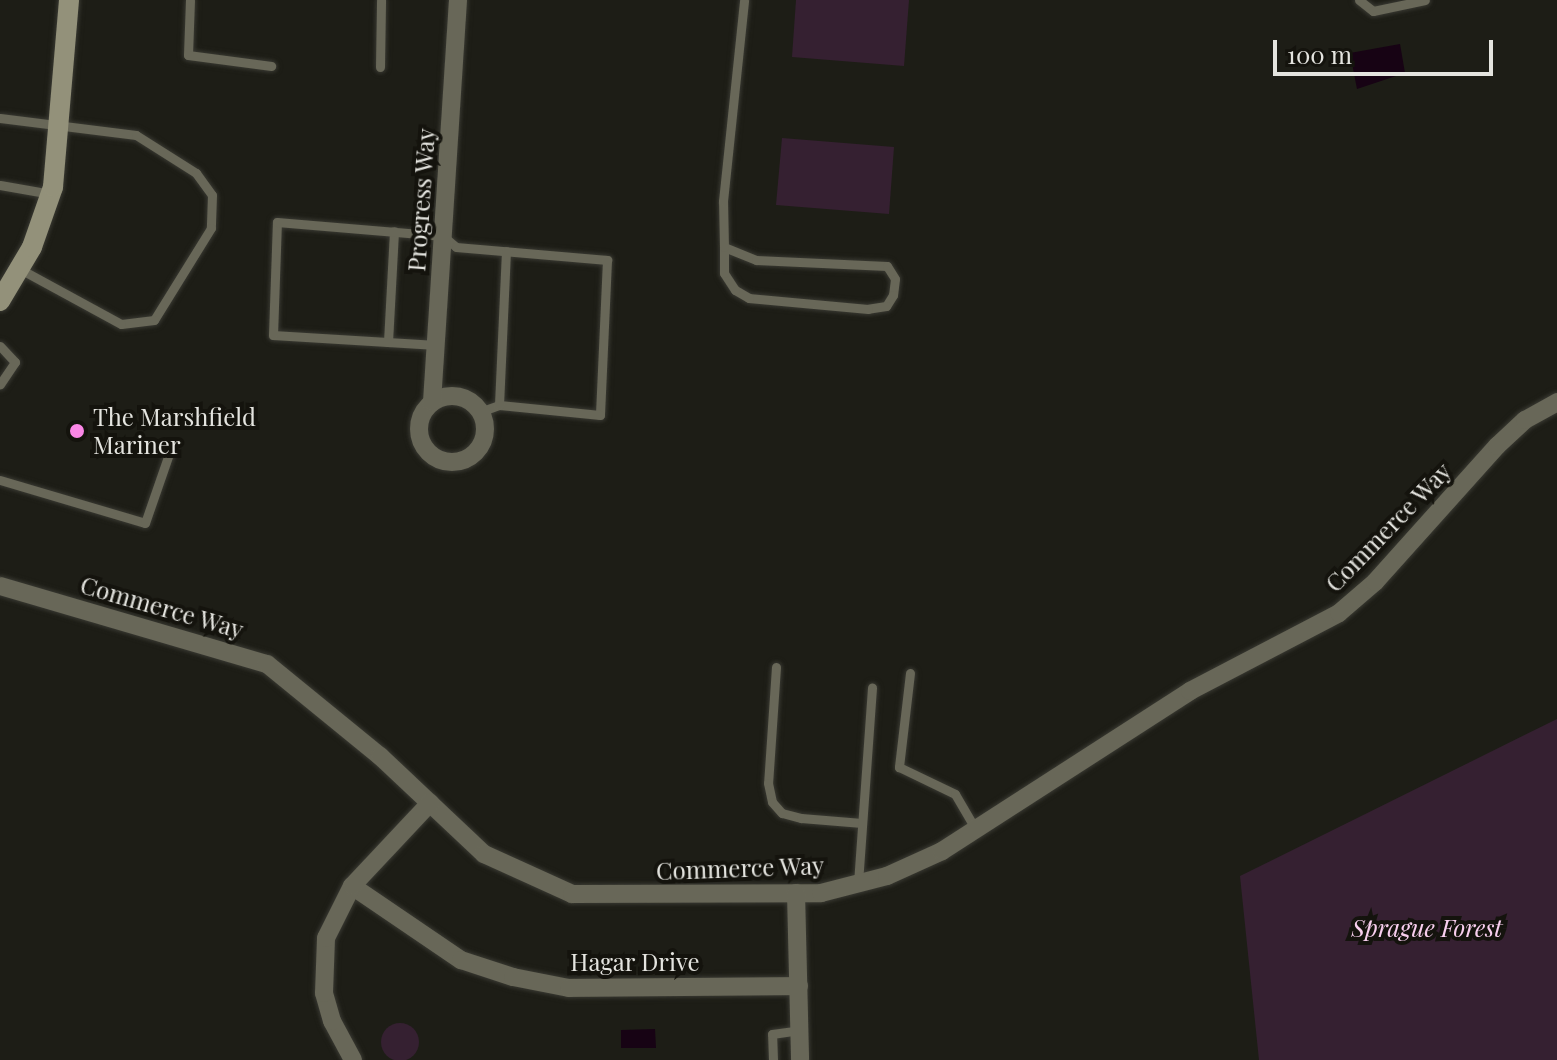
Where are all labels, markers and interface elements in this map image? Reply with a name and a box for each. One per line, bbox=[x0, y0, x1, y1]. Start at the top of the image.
scale bar bbox=[1277, 24, 1497, 74]
text: 100 m bbox=[1287, 38, 1352, 70]
street label: Progress Way bbox=[402, 127, 440, 273]
place label: The Marshfield Mariner bbox=[93, 403, 256, 459]
marker: The Marshfield Mariner bbox=[68, 422, 86, 440]
street label: Commerce Way bbox=[1319, 456, 1457, 598]
street label: Commerce Way bbox=[77, 570, 247, 644]
street label: Commerce Way bbox=[655, 851, 825, 885]
park label: Sprague Forest bbox=[1352, 914, 1502, 942]
street label: Hagar Drive bbox=[570, 948, 700, 976]

